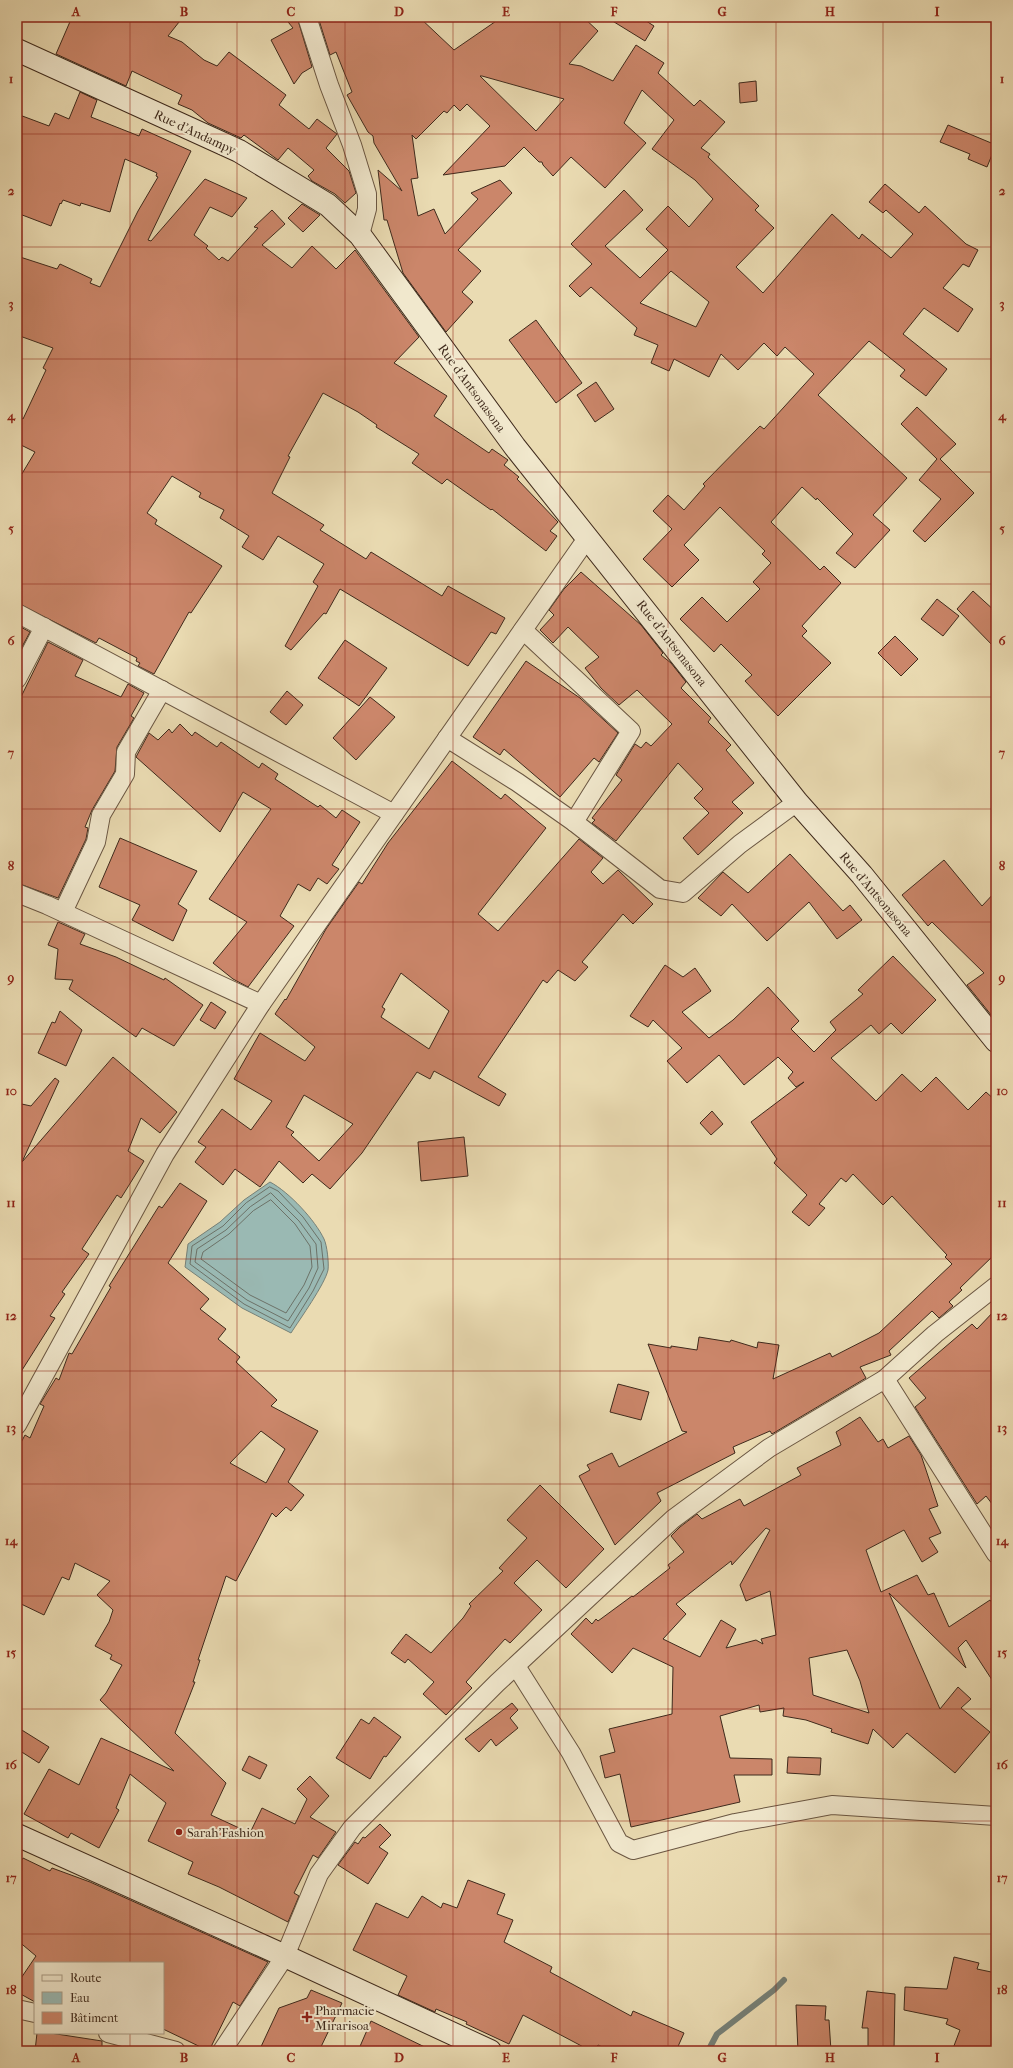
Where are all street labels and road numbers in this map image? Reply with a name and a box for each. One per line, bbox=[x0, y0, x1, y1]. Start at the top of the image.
street label: Rue d'Andampy bbox=[152, 106, 239, 158]
street label: Rue d'Antsonasona bbox=[435, 341, 510, 436]
street label: Rue d'Antsonasona bbox=[634, 597, 711, 690]
street label: Rue d'Antsonasona bbox=[836, 849, 916, 940]

